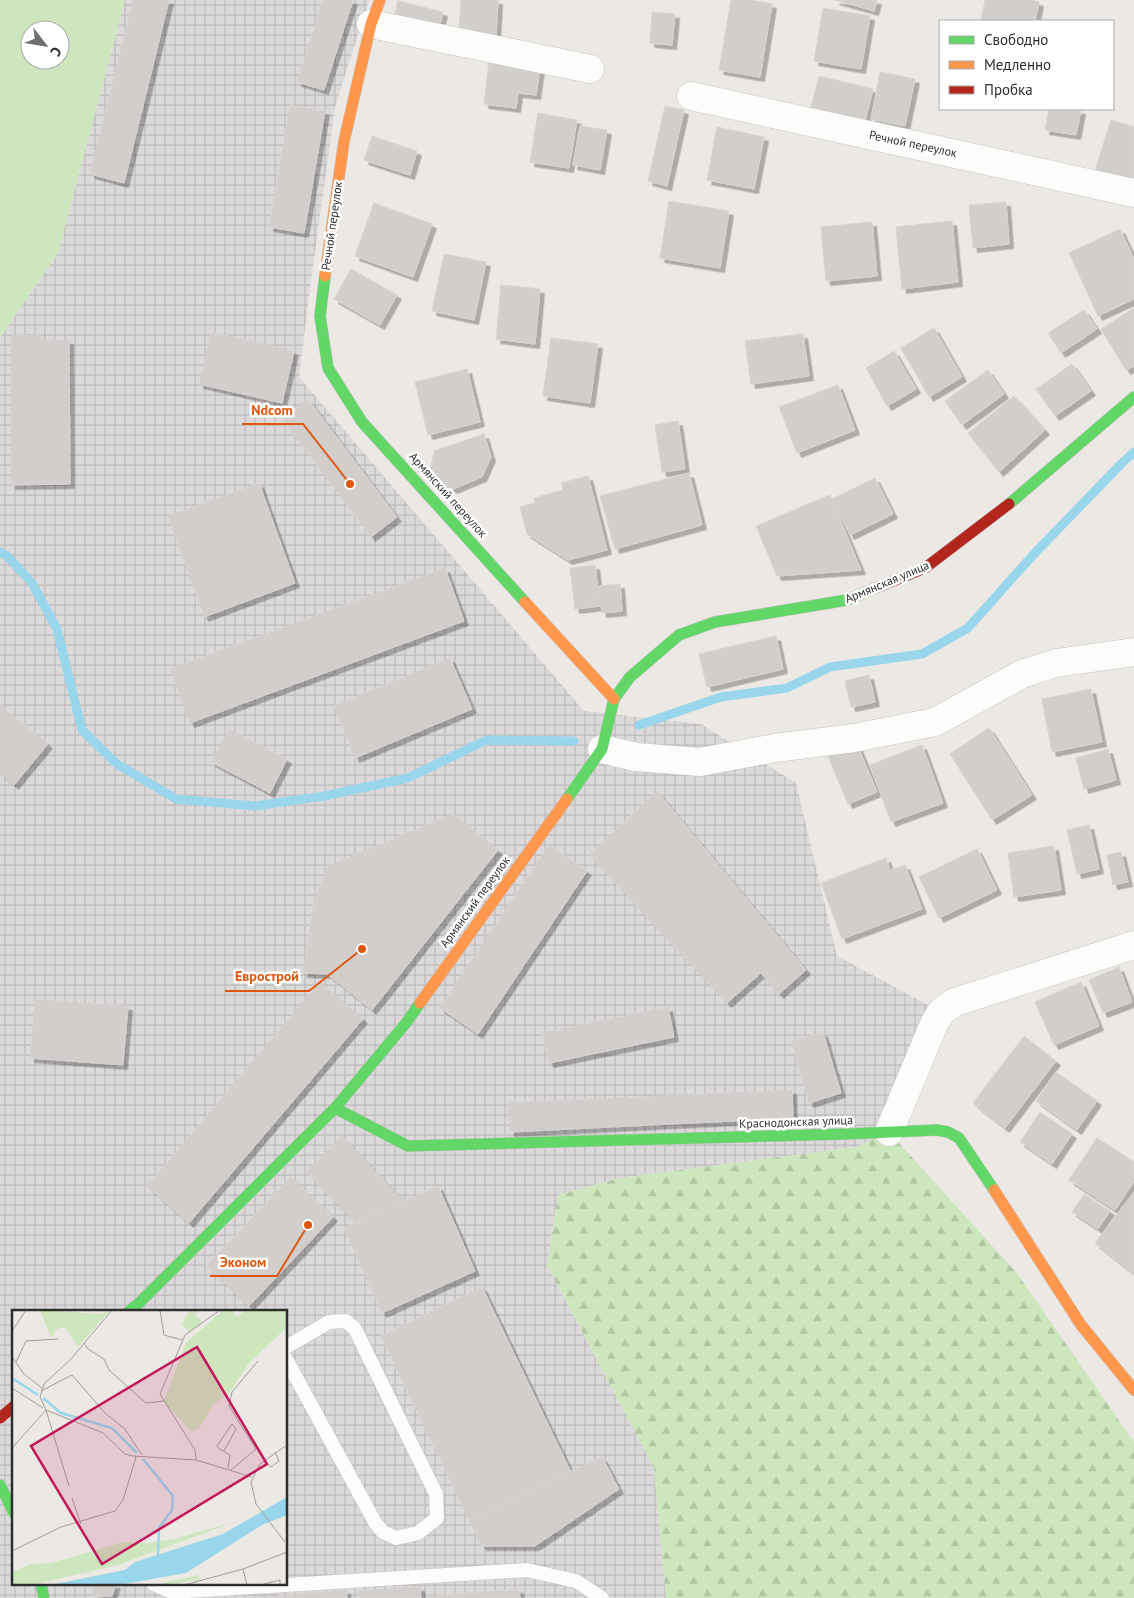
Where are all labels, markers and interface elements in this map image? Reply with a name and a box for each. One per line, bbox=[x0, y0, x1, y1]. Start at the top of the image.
north arrow bbox=[20, 20, 70, 70]
legend bbox=[939, 20, 1114, 110]
text: Свободно bbox=[984, 30, 1048, 49]
text: С bbox=[46, 44, 66, 60]
text: Медленно bbox=[984, 55, 1051, 74]
text: Пробка bbox=[984, 80, 1033, 99]
street label: Речной переулок bbox=[868, 127, 959, 160]
street label: Речной переулок bbox=[318, 180, 345, 271]
callout: Ndcom bbox=[242, 395, 303, 424]
text: Ndcom bbox=[251, 401, 293, 419]
street label: Армянский переулок bbox=[406, 449, 491, 541]
street label: Армянская улица bbox=[842, 557, 931, 606]
street label: Армянский переулок bbox=[436, 853, 513, 950]
callout: Еврострой bbox=[225, 962, 309, 991]
text: Еврострой bbox=[235, 967, 299, 985]
street label: Краснодонская улица bbox=[739, 1112, 853, 1131]
callout: Эконом bbox=[210, 1247, 277, 1276]
text: Эконом bbox=[220, 1253, 266, 1271]
inset map bbox=[12, 1310, 288, 1586]

